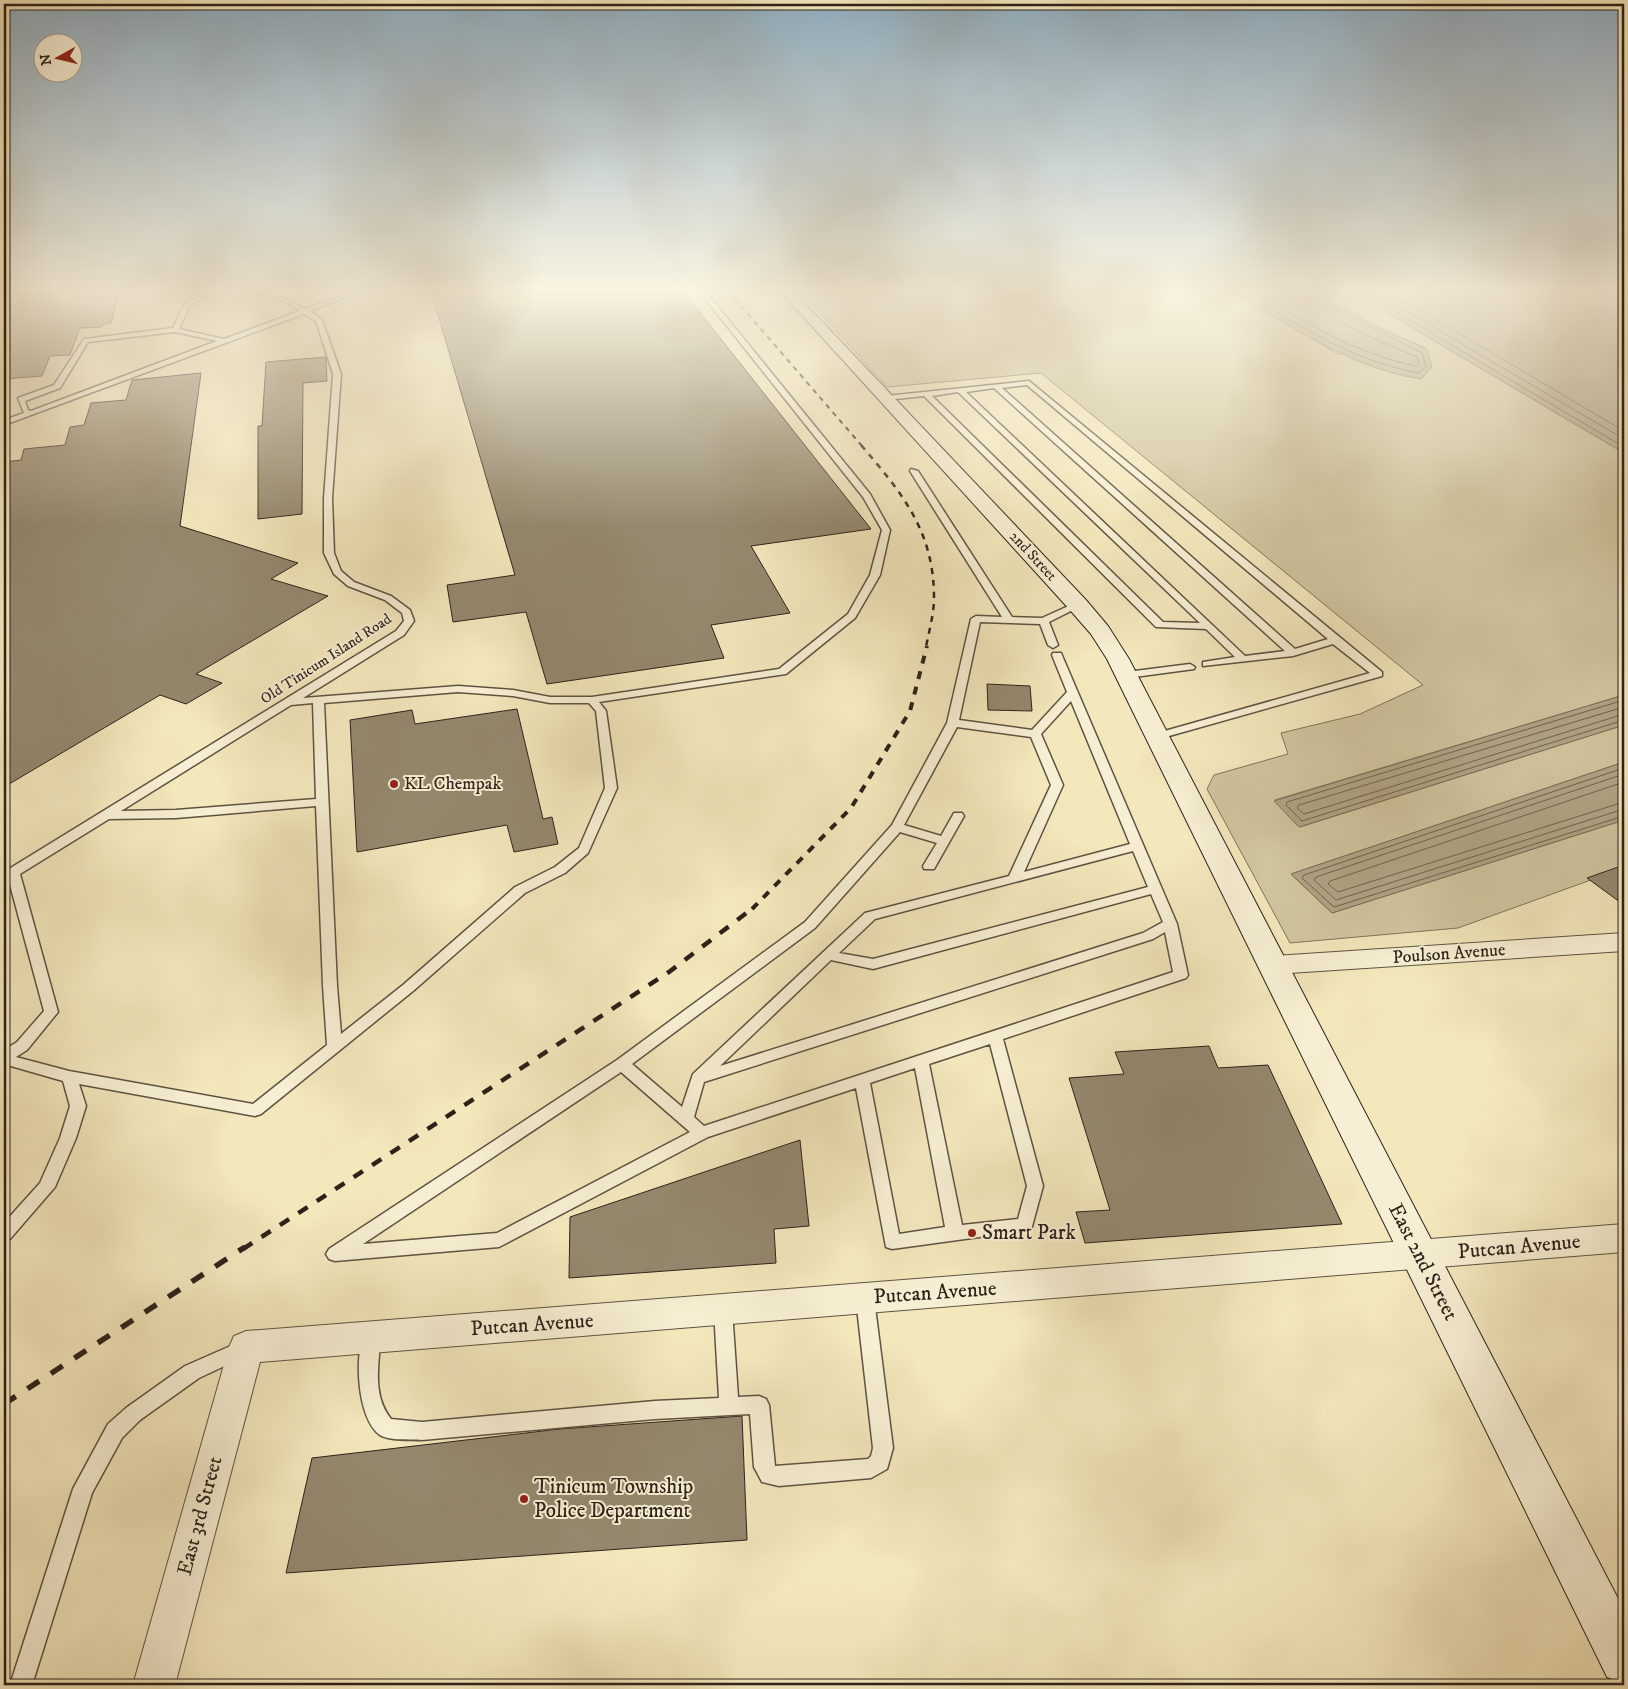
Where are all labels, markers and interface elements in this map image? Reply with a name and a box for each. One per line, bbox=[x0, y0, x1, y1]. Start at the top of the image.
north arrow bbox=[32, 32, 82, 82]
text: N bbox=[36, 52, 56, 67]
street label: 2nd Street bbox=[1005, 527, 1061, 585]
street label: Old Tinicum Island Road bbox=[257, 609, 395, 708]
place label: KL Chempak bbox=[404, 773, 501, 795]
marker: KL Chempak bbox=[388, 778, 400, 790]
street label: Poulson Avenue bbox=[1392, 939, 1506, 969]
street label: East 2nd Street bbox=[1382, 1199, 1464, 1325]
place label: Smart Park bbox=[982, 1220, 1077, 1246]
marker: Smart Park bbox=[966, 1227, 978, 1239]
street label: Putcan Avenue bbox=[1457, 1229, 1582, 1265]
street label: Putcan Avenue bbox=[873, 1276, 998, 1310]
street label: Putcan Avenue bbox=[470, 1308, 595, 1342]
street label: East 3rd Street bbox=[172, 1453, 228, 1578]
place label: Tinicum Township Police Department bbox=[534, 1474, 693, 1524]
marker: Tinicum Township Police Department bbox=[518, 1493, 530, 1505]

